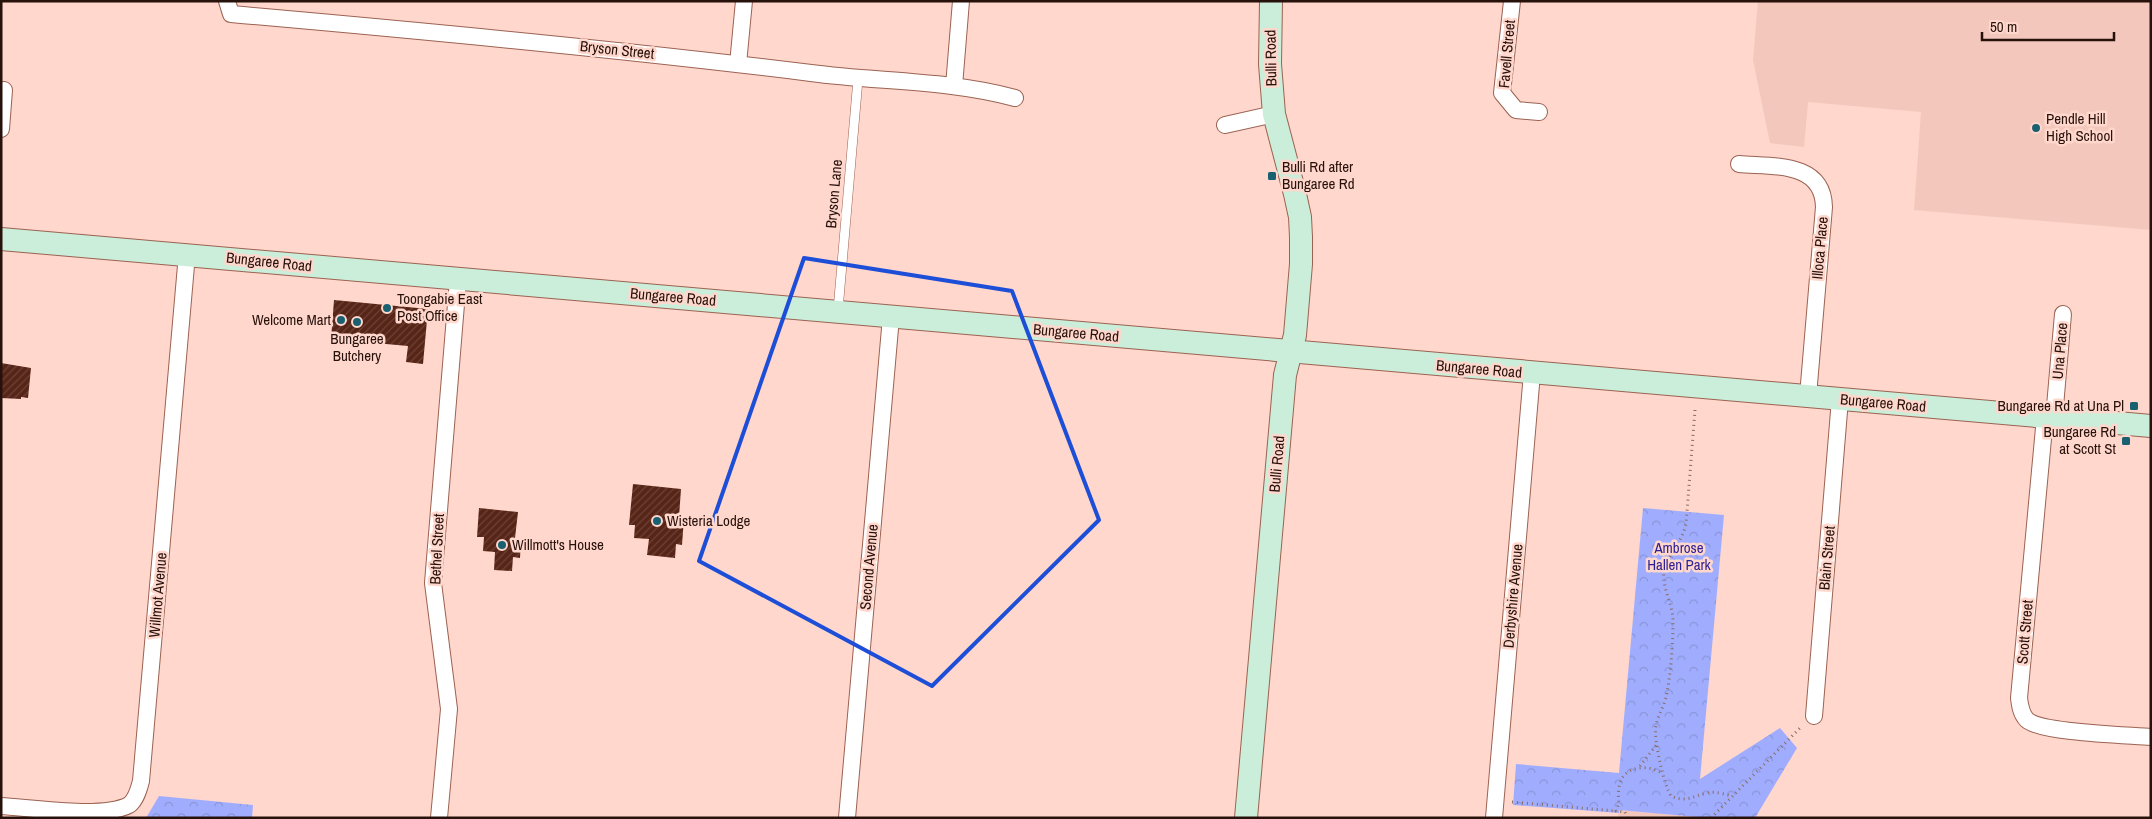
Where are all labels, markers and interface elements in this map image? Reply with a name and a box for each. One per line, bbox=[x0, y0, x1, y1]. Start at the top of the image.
scale bar bbox=[1982, 10, 2114, 42]
text: 50 m bbox=[1990, 16, 2017, 37]
street label: Favell Street bbox=[1493, 18, 1520, 89]
street label: Bulli Road bbox=[1260, 29, 1281, 87]
street label: Bryson Street bbox=[579, 35, 656, 64]
place label: Pendle Hill High School bbox=[2046, 108, 2113, 146]
marker: Pendle Hill High School bbox=[2030, 122, 2042, 134]
place label: Bulli Rd after Bungaree Rd bbox=[1282, 156, 1354, 194]
street label: Bryson Lane bbox=[820, 158, 847, 229]
marker: Bulli Rd after Bungaree Rd bbox=[1266, 170, 1278, 182]
street label: Illoca Place bbox=[1806, 216, 1833, 280]
street label: Bungaree Road bbox=[225, 247, 313, 276]
street label: Bungaree Road bbox=[629, 282, 717, 311]
place label: Toongabie East Post Office bbox=[397, 288, 483, 326]
marker: Toongabie East Post Office bbox=[381, 302, 393, 314]
place label: Welcome Mart bbox=[252, 309, 332, 330]
marker: Welcome Mart bbox=[335, 314, 347, 326]
marker: Bungaree Butchery bbox=[351, 316, 363, 328]
street label: Bungaree Road bbox=[1032, 318, 1120, 347]
street label: Una Place bbox=[2047, 322, 2072, 380]
place label: Bungaree Butchery bbox=[330, 328, 384, 366]
street label: Bungaree Road bbox=[1435, 354, 1523, 383]
street label: Bungaree Road bbox=[1839, 388, 1927, 417]
place label: Bungaree Rd at Una Pl bbox=[1998, 395, 2124, 416]
marker: Bungaree Rd at Una Pl bbox=[2128, 400, 2140, 412]
place label: Bungaree Rd at Scott St bbox=[2044, 421, 2117, 459]
street label: Bulli Road bbox=[1264, 435, 1289, 493]
marker: Bungaree Rd at Scott St bbox=[2120, 435, 2132, 447]
place label: Wisteria Lodge bbox=[667, 510, 751, 531]
street label: Bethel Street bbox=[424, 512, 449, 585]
marker: Wisteria Lodge bbox=[651, 515, 663, 527]
street label: Second Avenue bbox=[854, 523, 883, 611]
street label: Blain Street bbox=[1813, 524, 1840, 591]
place label: Willmott's House bbox=[512, 534, 604, 555]
park label: Ambrose Hallen Park bbox=[1647, 537, 1712, 575]
marker: Willmott's House bbox=[496, 539, 508, 551]
street label: Derbyshire Avenue bbox=[1497, 543, 1528, 649]
street label: Willmot Avenue bbox=[143, 551, 172, 638]
street label: Scott Street bbox=[2011, 598, 2038, 665]

